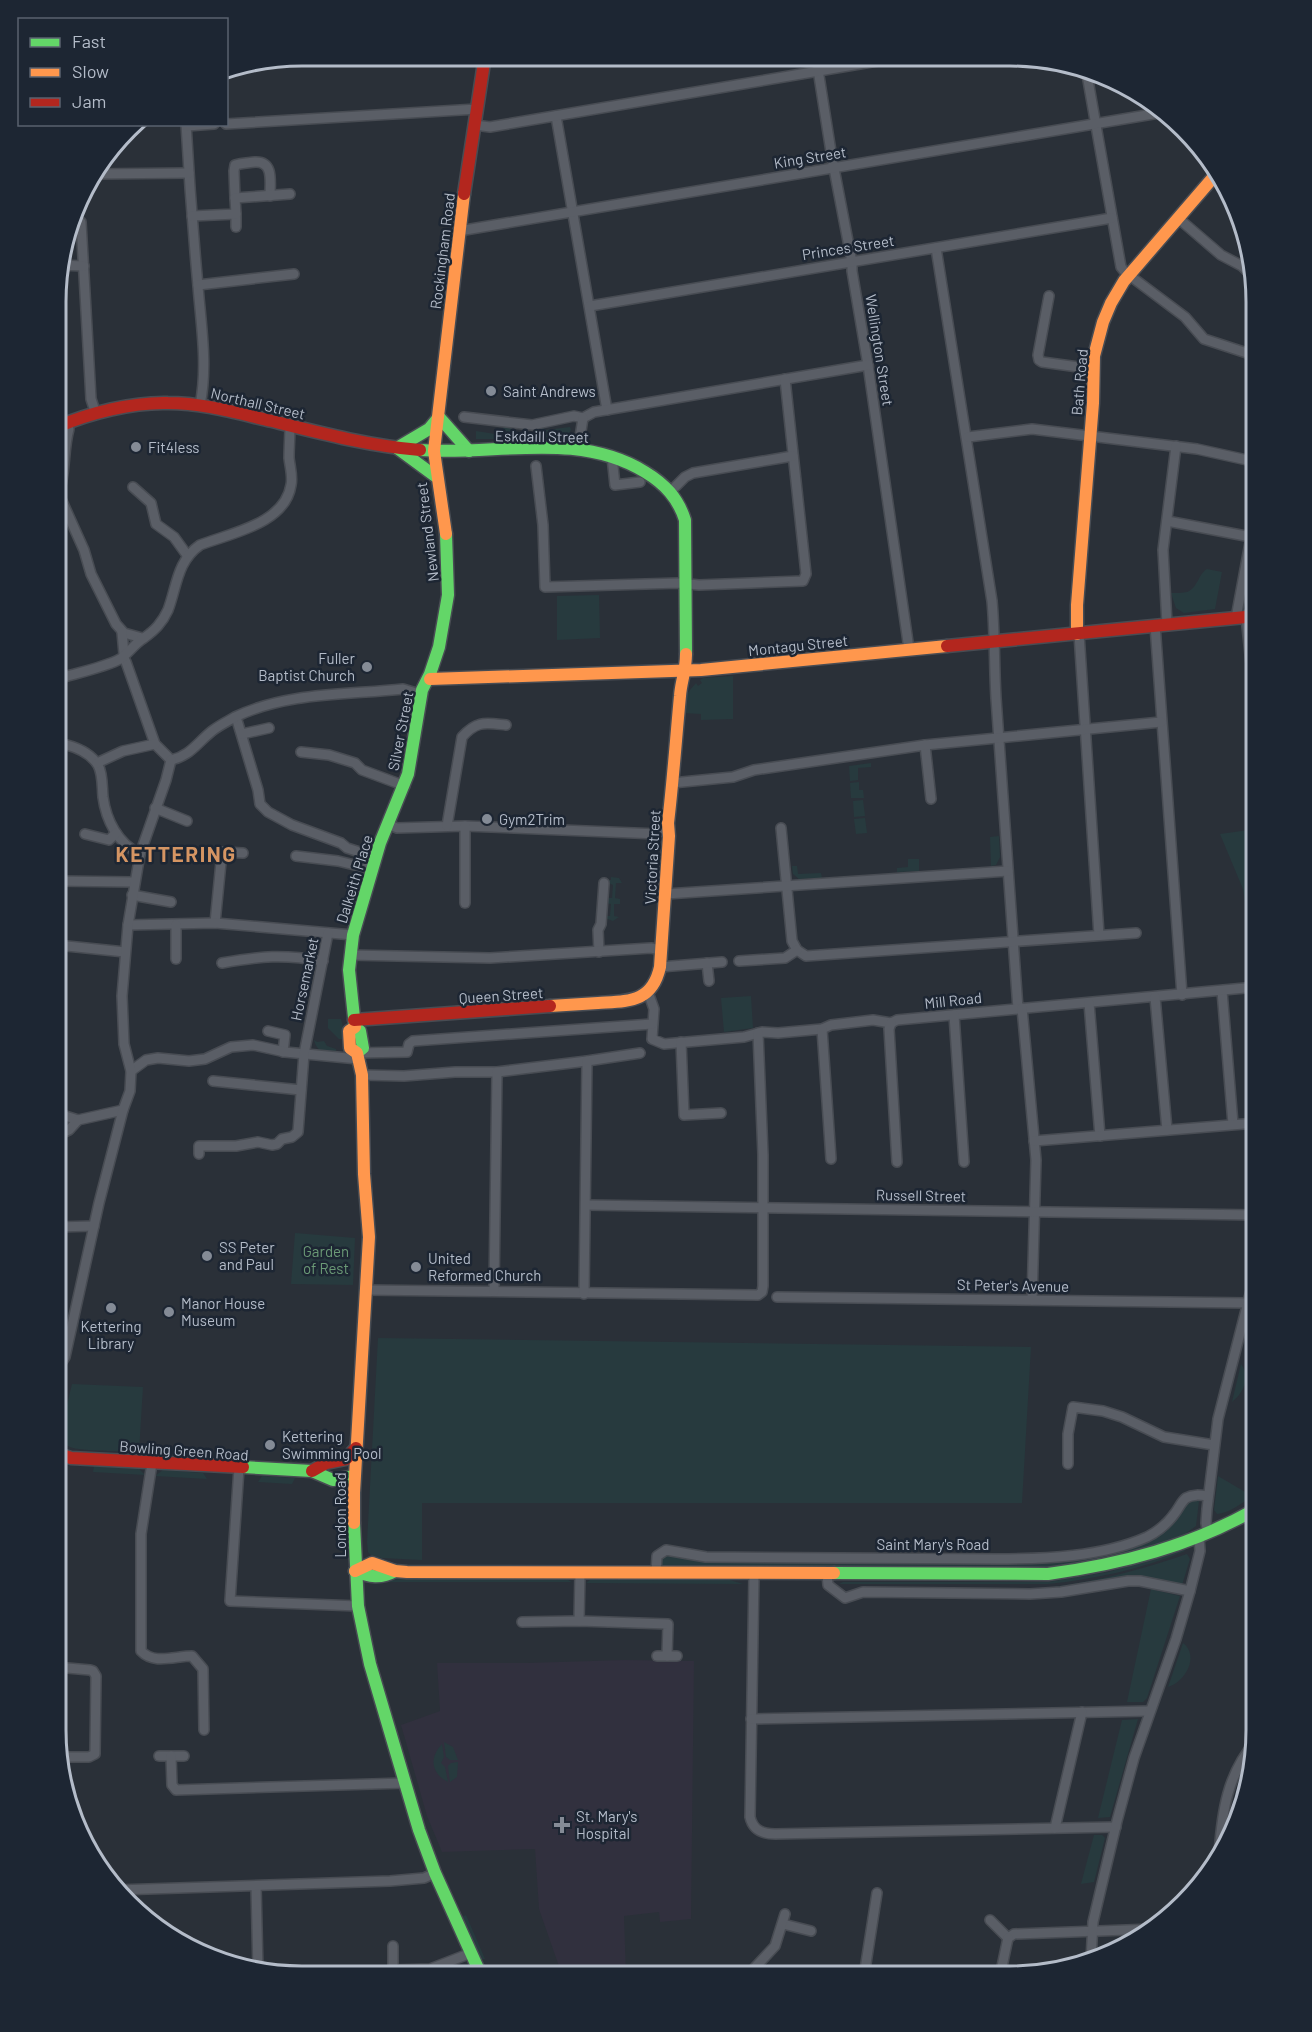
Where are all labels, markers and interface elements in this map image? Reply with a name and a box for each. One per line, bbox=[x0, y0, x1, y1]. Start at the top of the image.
legend bbox=[18, 18, 228, 126]
text: Fast bbox=[72, 30, 106, 52]
text: Slow bbox=[72, 60, 109, 82]
text: Jam bbox=[72, 90, 106, 112]
street label: King Street bbox=[773, 142, 847, 172]
street label: Rockingham Road bbox=[426, 192, 458, 310]
street label: Princes Street bbox=[801, 231, 895, 263]
street label: Wellington Street bbox=[862, 293, 898, 407]
street label: Bath Road bbox=[1067, 348, 1091, 416]
place label: Saint Andrews bbox=[503, 382, 596, 400]
street label: Northall Street bbox=[209, 383, 307, 423]
marker: Saint Andrews bbox=[484, 384, 498, 398]
street label: Eskdaill Street bbox=[495, 426, 589, 446]
place label: Fit4less bbox=[148, 438, 200, 456]
marker: Fit4less bbox=[129, 440, 143, 454]
street label: Newland Street bbox=[412, 481, 442, 583]
street label: Montagu Street bbox=[747, 631, 849, 659]
place label: Fuller Baptist Church bbox=[258, 649, 356, 684]
marker: Fuller Baptist Church bbox=[360, 660, 374, 674]
street label: Silver Street bbox=[384, 690, 416, 772]
street label: Victoria Street bbox=[641, 809, 663, 905]
place label: Gym2Trim bbox=[499, 810, 565, 828]
marker: Gym2Trim bbox=[480, 812, 494, 826]
street label: Dalkeith Place bbox=[332, 833, 376, 925]
district label: KETTERING bbox=[116, 841, 236, 866]
street label: Horsemarket bbox=[286, 936, 322, 1022]
street label: Queen Street bbox=[458, 983, 544, 1007]
street label: Mill Road bbox=[923, 988, 983, 1012]
street label: Russell Street bbox=[876, 1185, 966, 1205]
place label: SS Peter and Paul bbox=[219, 1238, 275, 1273]
park label: Garden of Rest bbox=[303, 1242, 349, 1277]
marker: SS Peter and Paul bbox=[200, 1249, 214, 1263]
place label: United Reformed Church bbox=[428, 1249, 541, 1284]
marker: United Reformed Church bbox=[409, 1260, 423, 1274]
street label: St Peter's Avenue bbox=[957, 1275, 1069, 1295]
place label: Manor House Museum bbox=[181, 1294, 265, 1329]
marker: Kettering Library bbox=[104, 1301, 118, 1315]
marker: Manor House Museum bbox=[162, 1305, 176, 1319]
place label: Kettering Library bbox=[81, 1317, 141, 1352]
place label: Kettering Swimming Pool bbox=[282, 1427, 382, 1462]
street label: Bowling Green Road bbox=[119, 1437, 249, 1463]
marker: Kettering Swimming Pool bbox=[263, 1438, 277, 1452]
street label: London Road bbox=[331, 1472, 349, 1558]
street label: Saint Mary's Road bbox=[877, 1535, 989, 1553]
place label: St. Mary's Hospital bbox=[576, 1807, 637, 1842]
marker: St. Mary's Hospital bbox=[553, 1816, 571, 1834]

